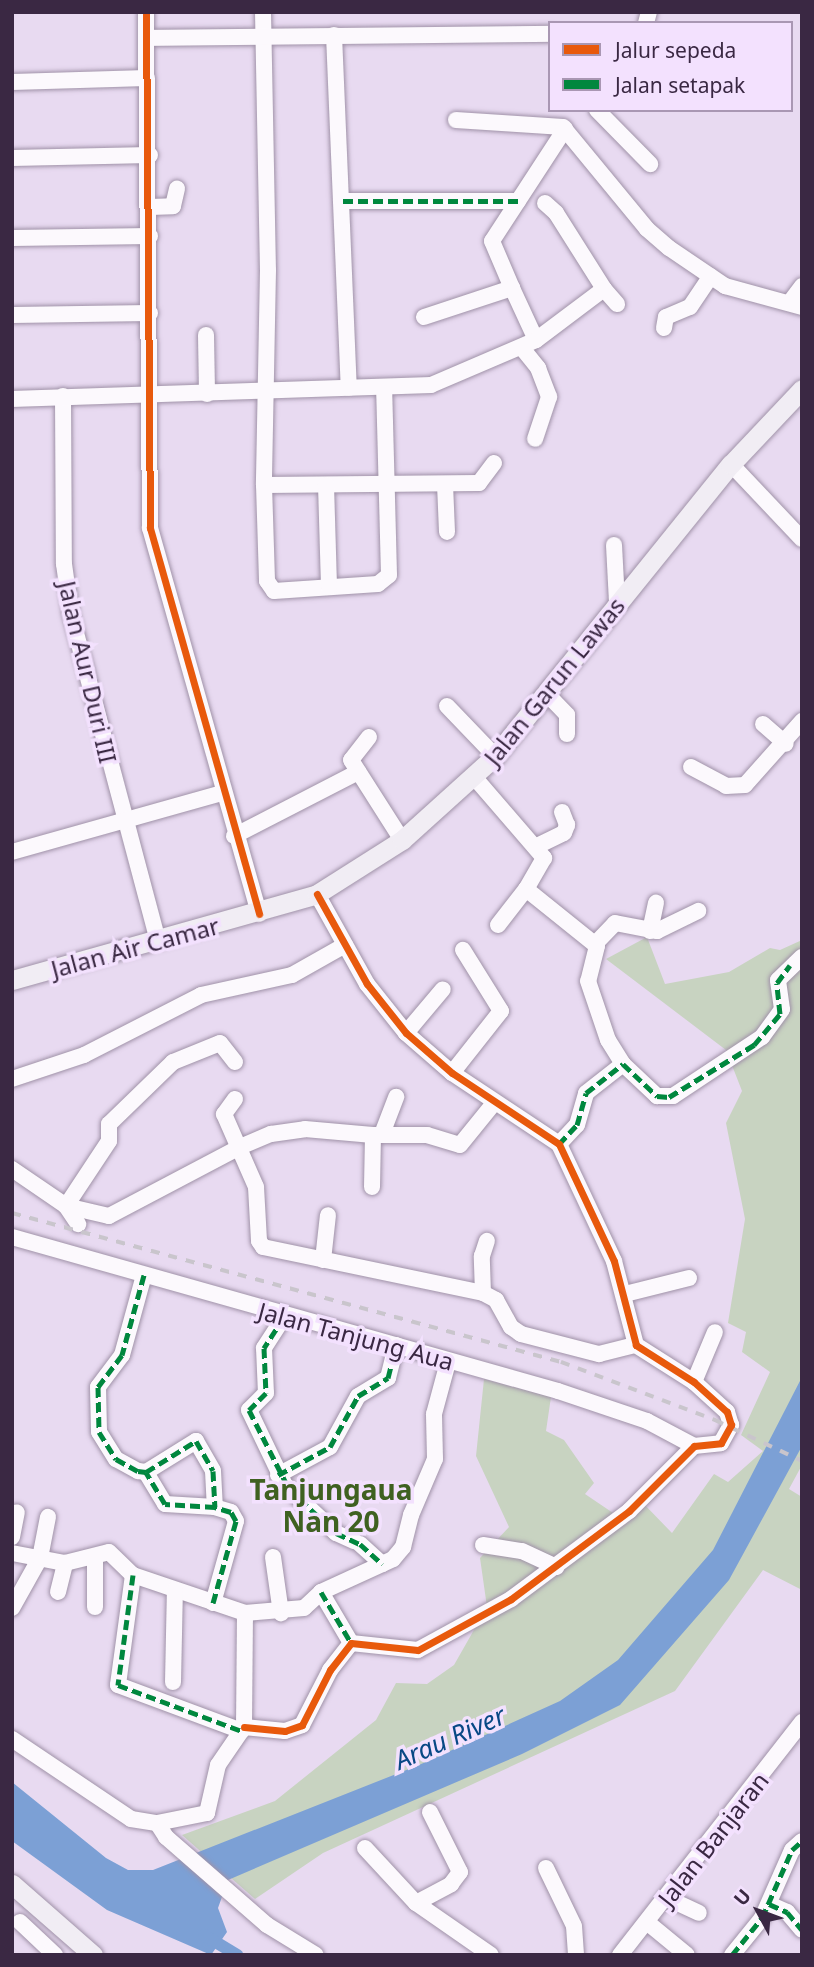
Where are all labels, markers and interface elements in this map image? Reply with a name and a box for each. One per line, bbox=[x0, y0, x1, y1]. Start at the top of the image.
legend bbox=[548, 21, 793, 112]
text: Jalur sepeda bbox=[615, 36, 736, 64]
text: Jalan setapak bbox=[615, 71, 745, 99]
street label: Jalan Aur Duri III bbox=[53, 578, 123, 766]
street label: Jalan Garun Lawas bbox=[478, 591, 630, 771]
street label: Jalan Air Camar bbox=[48, 911, 222, 983]
street label: Jalan Tanjung Aua bbox=[255, 1296, 457, 1376]
district label: Tanjungaua Nan 20 bbox=[249, 1472, 413, 1538]
water label: Arau River bbox=[390, 1700, 510, 1776]
street label: Jalan Banjaran bbox=[652, 1766, 774, 1912]
north arrow bbox=[723, 1876, 793, 1946]
text: U bbox=[728, 1883, 757, 1911]

